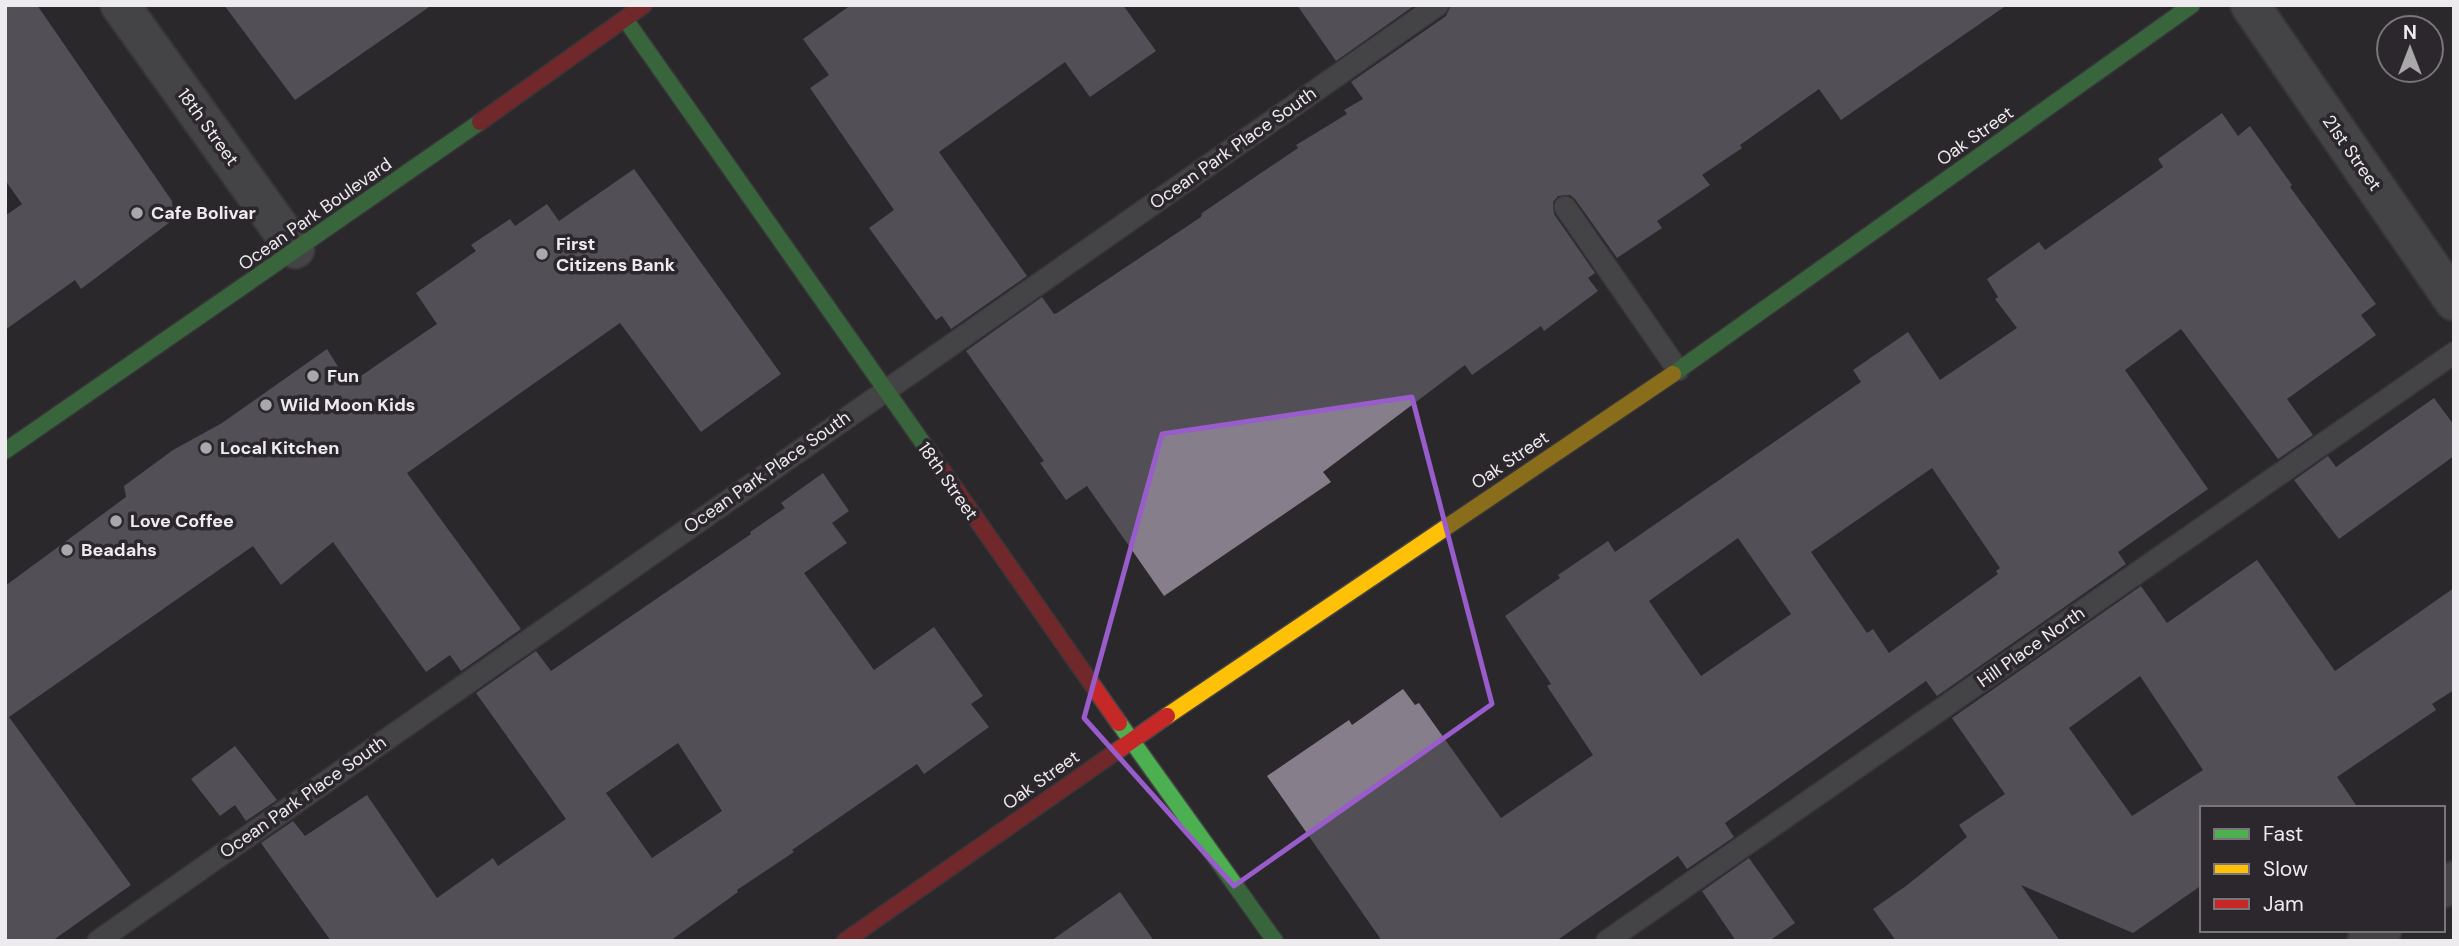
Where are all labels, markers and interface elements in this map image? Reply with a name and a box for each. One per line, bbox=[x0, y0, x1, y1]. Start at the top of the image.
north arrow bbox=[2375, 14, 2445, 84]
text: N bbox=[2403, 20, 2417, 45]
street label: Ocean Park Place South bbox=[1145, 81, 1321, 215]
street label: 18th Street bbox=[172, 84, 244, 170]
street label: Oak Street bbox=[1932, 101, 2018, 171]
street label: 21st Street bbox=[2317, 110, 2387, 196]
street label: Ocean Park Boulevard bbox=[234, 152, 396, 276]
place label: Cafe Bolivar bbox=[151, 201, 256, 225]
marker: Cafe Bolivar bbox=[129, 205, 145, 221]
place label: First Citizens Bank bbox=[556, 232, 676, 277]
marker: First Citizens Bank bbox=[534, 246, 550, 262]
place label: Fun bbox=[327, 364, 359, 388]
marker: Fun bbox=[305, 368, 321, 384]
place label: Wild Moon Kids bbox=[280, 393, 415, 417]
marker: Wild Moon Kids bbox=[258, 397, 274, 413]
street label: Ocean Park Place South bbox=[679, 405, 855, 539]
street label: Oak Street bbox=[1467, 425, 1553, 495]
place label: Local Kitchen bbox=[220, 436, 339, 460]
street label: 18th Street bbox=[912, 437, 984, 525]
marker: Local Kitchen bbox=[198, 440, 214, 456]
place label: Love Coffee bbox=[130, 509, 234, 533]
marker: Love Coffee bbox=[108, 513, 124, 529]
place label: Beadahs bbox=[81, 538, 157, 562]
marker: Beadahs bbox=[59, 542, 75, 558]
street label: Hill Place North bbox=[1972, 601, 2090, 693]
street label: Ocean Park Place South bbox=[215, 730, 391, 864]
street label: Oak Street bbox=[998, 745, 1084, 815]
legend bbox=[2200, 806, 2445, 932]
text: Fast bbox=[2263, 820, 2303, 848]
text: Slow bbox=[2263, 855, 2308, 883]
text: Jam bbox=[2263, 890, 2304, 918]

